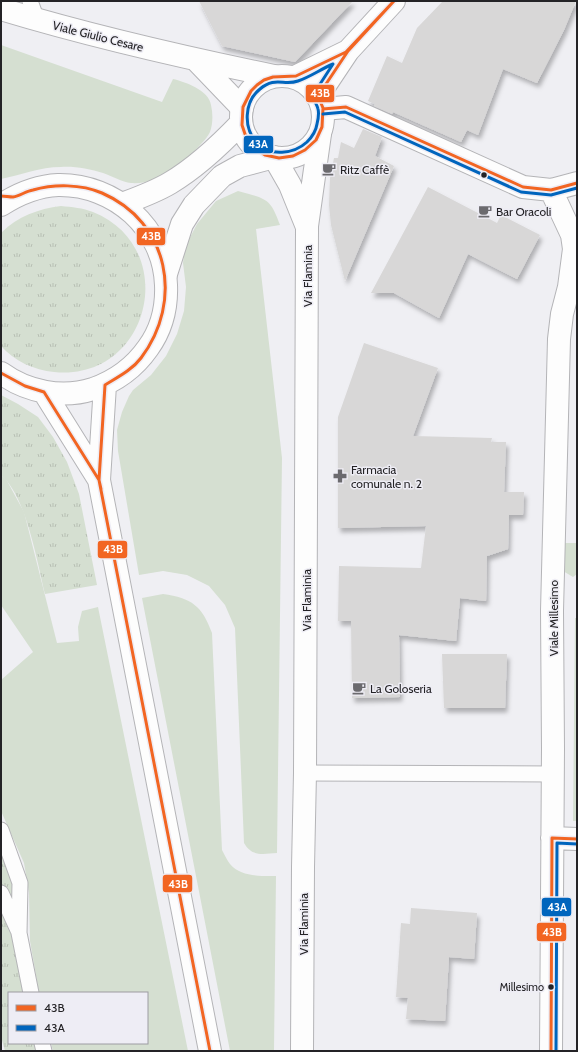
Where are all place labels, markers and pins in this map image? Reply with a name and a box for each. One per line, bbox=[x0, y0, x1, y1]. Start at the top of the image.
cafe icon: Ritz Caffè bbox=[321, 161, 337, 177]
place label: Ritz Caffè bbox=[340, 162, 389, 177]
unlabelled marker bbox=[479, 170, 489, 180]
cafe icon: Bar Oracoli bbox=[477, 203, 493, 219]
place label: Bar Oracoli bbox=[496, 204, 551, 219]
place label: Farmacia comunale n. 2 bbox=[351, 462, 422, 491]
pharmacy icon: Farmacia comunale n. 2 bbox=[332, 468, 348, 484]
cafe icon: La Goloseria bbox=[351, 680, 367, 696]
place label: La Goloseria bbox=[370, 681, 432, 696]
place label: Millesimo bbox=[499, 980, 544, 994]
marker: Millesimo bbox=[546, 982, 556, 992]

